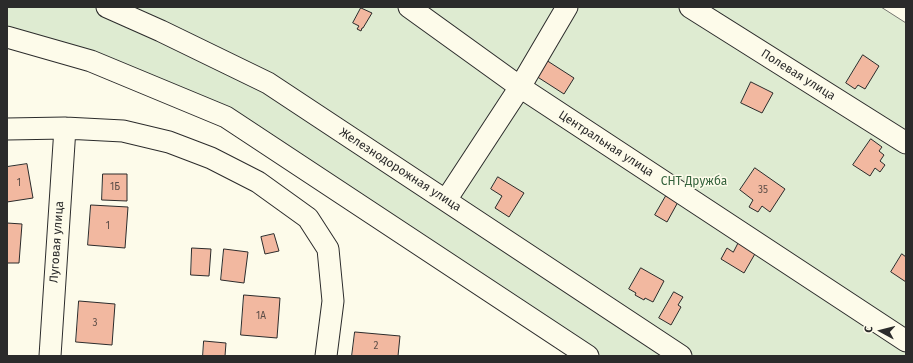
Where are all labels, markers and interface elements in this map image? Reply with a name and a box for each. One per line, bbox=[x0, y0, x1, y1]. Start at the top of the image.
street label: Полевая улица bbox=[758, 46, 838, 104]
street label: Центральная улица bbox=[556, 108, 656, 180]
street label: Железнодорожная улица bbox=[336, 125, 464, 215]
park label: СНТ Дружба bbox=[661, 175, 727, 189]
house number: 1 bbox=[17, 177, 21, 189]
house number: 1Б bbox=[110, 181, 120, 193]
house number: 35 bbox=[758, 184, 768, 196]
street label: Луговая улица bbox=[47, 201, 67, 283]
house number: 1 bbox=[106, 220, 110, 232]
house number: 1А bbox=[256, 310, 266, 322]
north arrow bbox=[861, 311, 901, 351]
house number: 3 bbox=[93, 317, 97, 329]
text: С bbox=[862, 326, 875, 333]
house number: 2 bbox=[374, 340, 378, 352]

